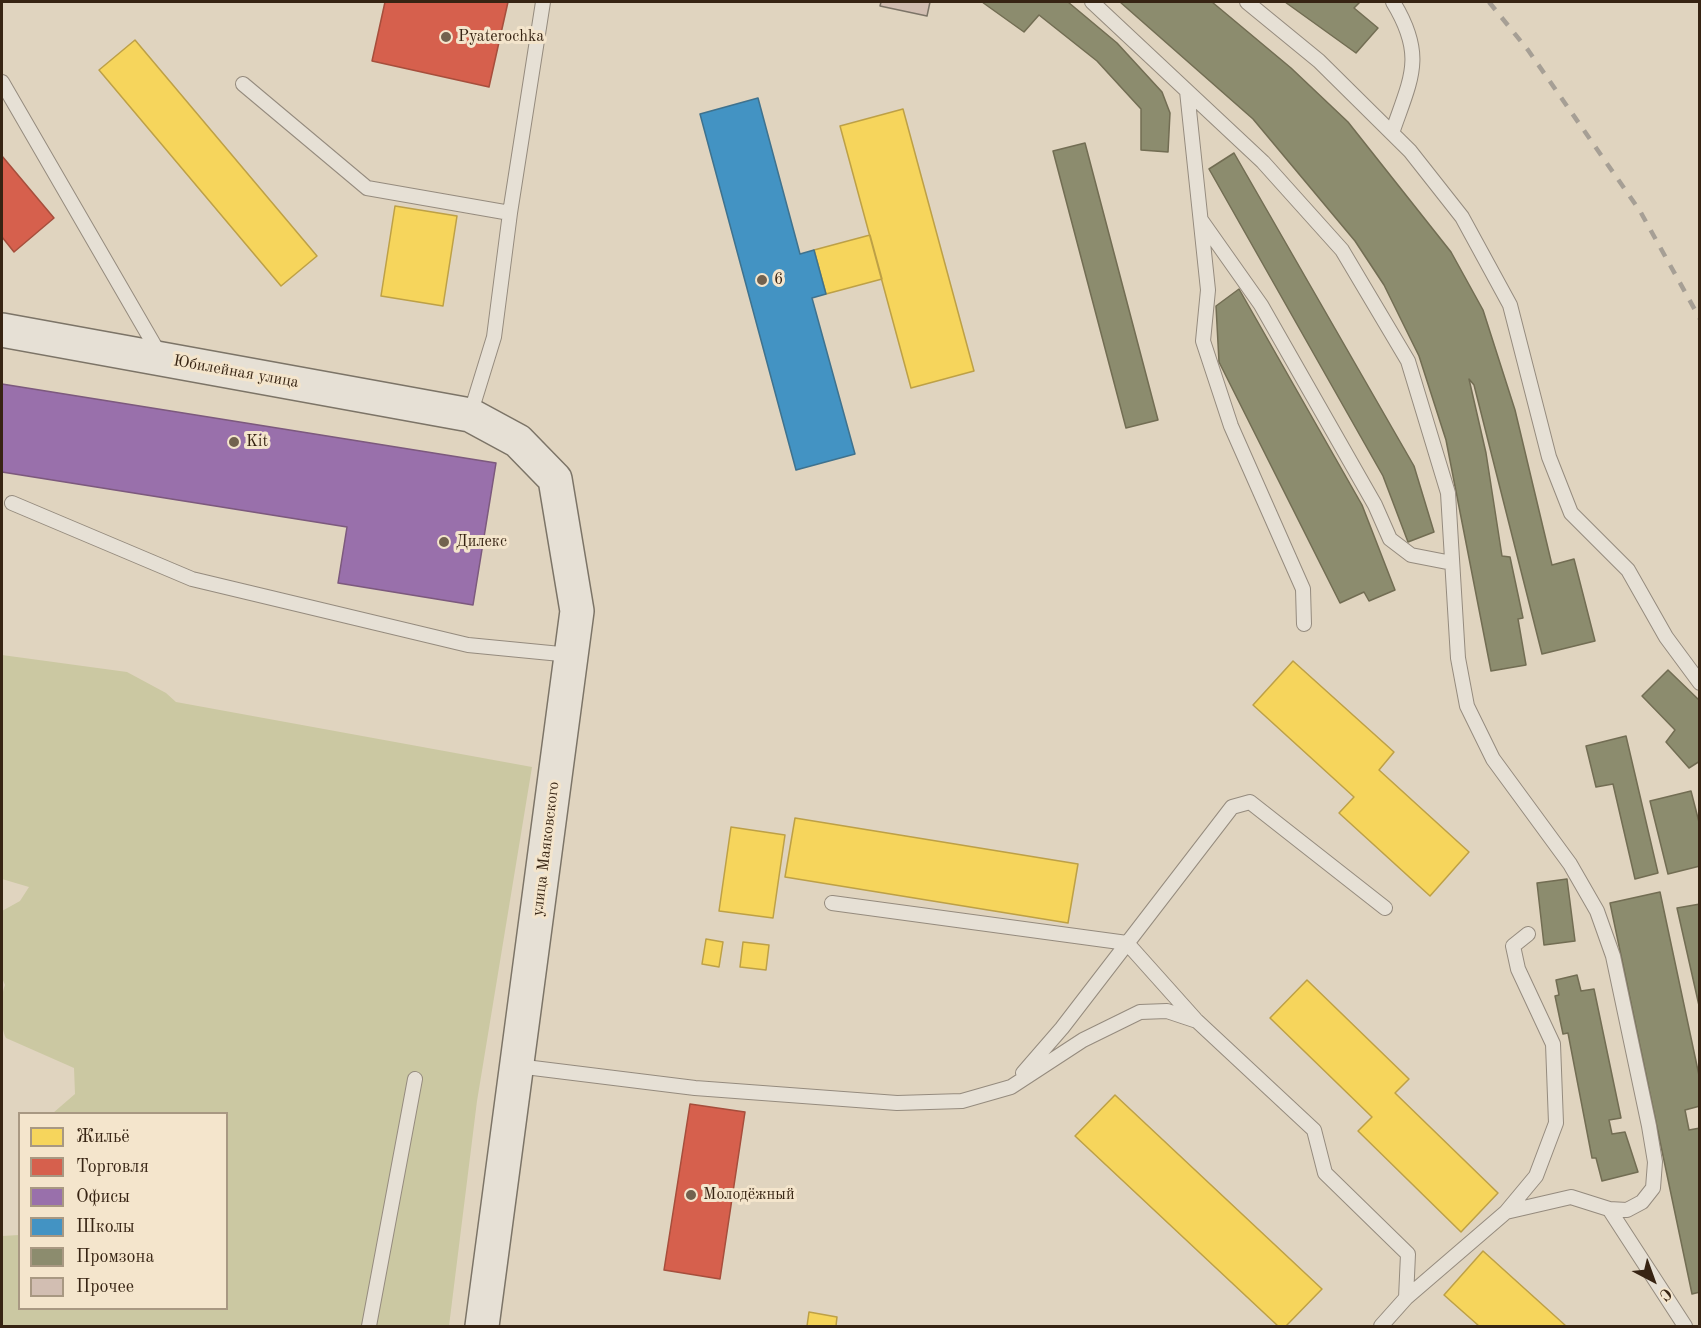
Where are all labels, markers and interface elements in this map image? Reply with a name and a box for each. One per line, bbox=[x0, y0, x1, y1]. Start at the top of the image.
place label: Pyaterochka bbox=[458, 27, 544, 47]
marker: Pyaterochka bbox=[439, 30, 453, 44]
place label: 6 bbox=[774, 270, 783, 290]
marker: 6 bbox=[755, 273, 769, 287]
street label: Юбилейная улица bbox=[172, 352, 300, 392]
place label: Kit bbox=[246, 432, 268, 452]
marker: Kit bbox=[227, 435, 241, 449]
place label: Дилекс bbox=[456, 532, 507, 552]
marker: Дилекс bbox=[437, 535, 451, 549]
street label: улица Маяковского bbox=[528, 780, 564, 918]
legend bbox=[18, 1112, 228, 1310]
text: Жильё bbox=[76, 1128, 130, 1146]
text: Торговля bbox=[76, 1158, 149, 1176]
place label: Молодёжный bbox=[703, 1185, 795, 1205]
text: Офисы bbox=[76, 1188, 130, 1206]
marker: Молодёжный bbox=[684, 1188, 698, 1202]
text: Школы bbox=[76, 1218, 135, 1236]
text: Промзона bbox=[76, 1248, 154, 1266]
north arrow bbox=[1623, 1250, 1683, 1310]
text: Прочее bbox=[76, 1278, 134, 1296]
text: С bbox=[1656, 1284, 1674, 1303]

